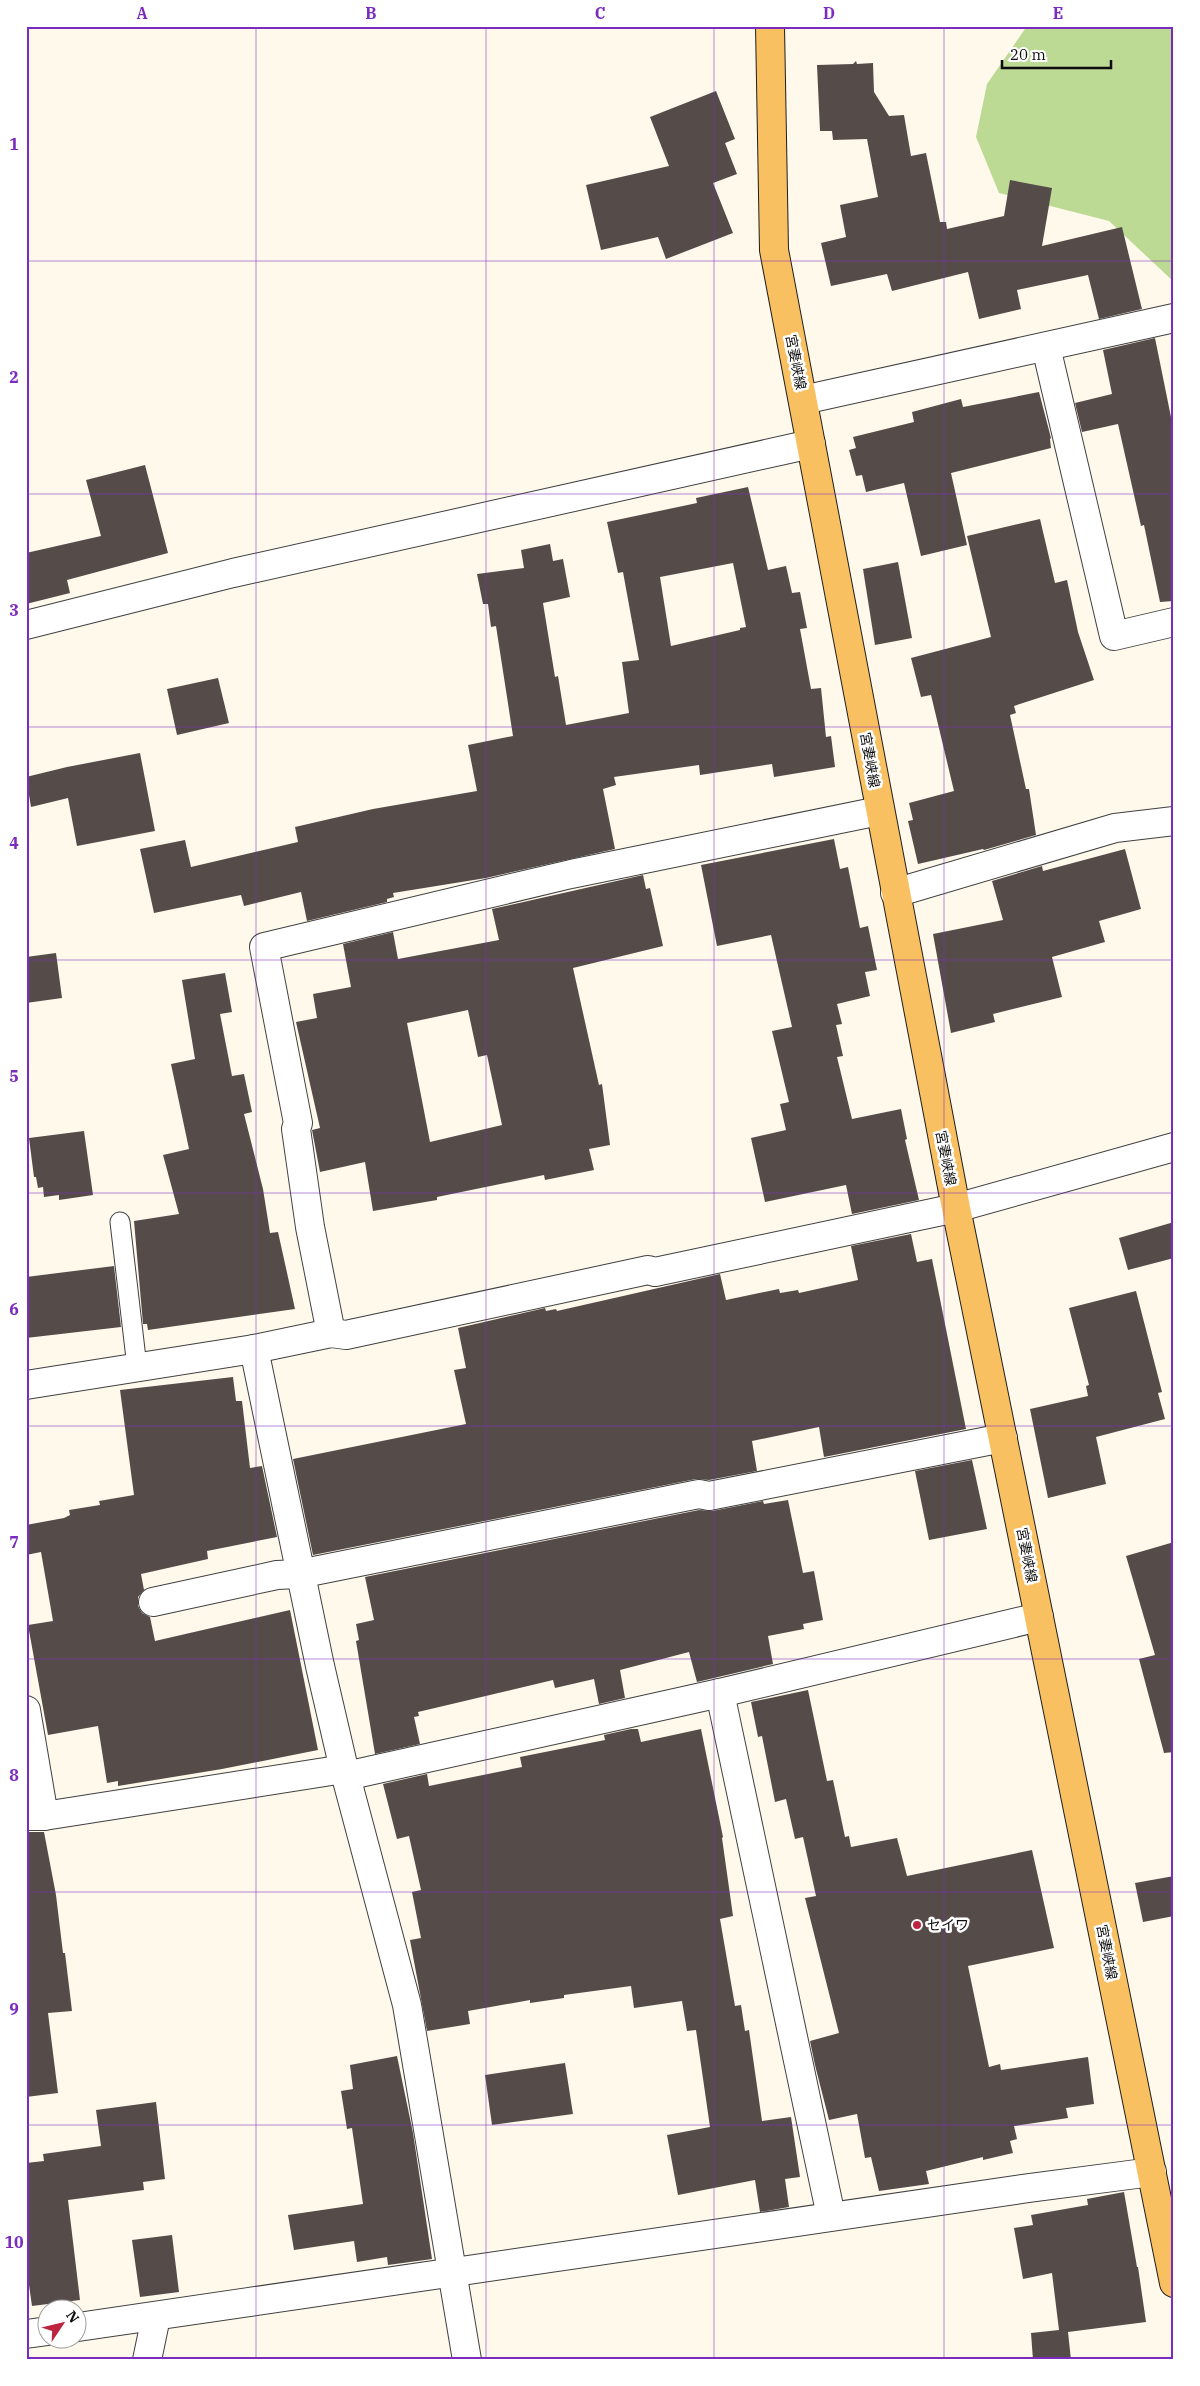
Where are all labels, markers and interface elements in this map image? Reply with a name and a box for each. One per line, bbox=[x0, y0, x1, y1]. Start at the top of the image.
text: A bbox=[136, 3, 148, 23]
text: B bbox=[365, 3, 377, 23]
text: C bbox=[595, 3, 605, 23]
text: D bbox=[823, 3, 835, 23]
text: E bbox=[1053, 3, 1063, 23]
scale bar bbox=[1002, 38, 1111, 70]
text: 20 m bbox=[1010, 45, 1046, 64]
text: 1 bbox=[9, 134, 19, 154]
street label: 宮妻峡線 bbox=[782, 333, 810, 391]
text: 2 bbox=[9, 367, 19, 387]
text: 3 bbox=[9, 600, 19, 620]
street label: 宮妻峡線 bbox=[856, 731, 884, 789]
text: 4 bbox=[9, 833, 19, 853]
text: 5 bbox=[9, 1066, 19, 1086]
street label: 宮妻峡線 bbox=[932, 1129, 960, 1187]
text: 6 bbox=[9, 1299, 19, 1319]
street label: 宮妻峡線 bbox=[1013, 1526, 1041, 1584]
text: 7 bbox=[9, 1532, 19, 1552]
text: 8 bbox=[9, 1765, 19, 1785]
place label: セイワ bbox=[927, 1916, 969, 1934]
marker: セイワ bbox=[911, 1919, 923, 1931]
street label: 宮妻峡線 bbox=[1093, 1923, 1121, 1981]
text: 9 bbox=[9, 1999, 19, 2019]
text: 10 bbox=[4, 2232, 24, 2252]
north arrow bbox=[38, 2298, 88, 2348]
text: N bbox=[62, 2307, 83, 2326]

